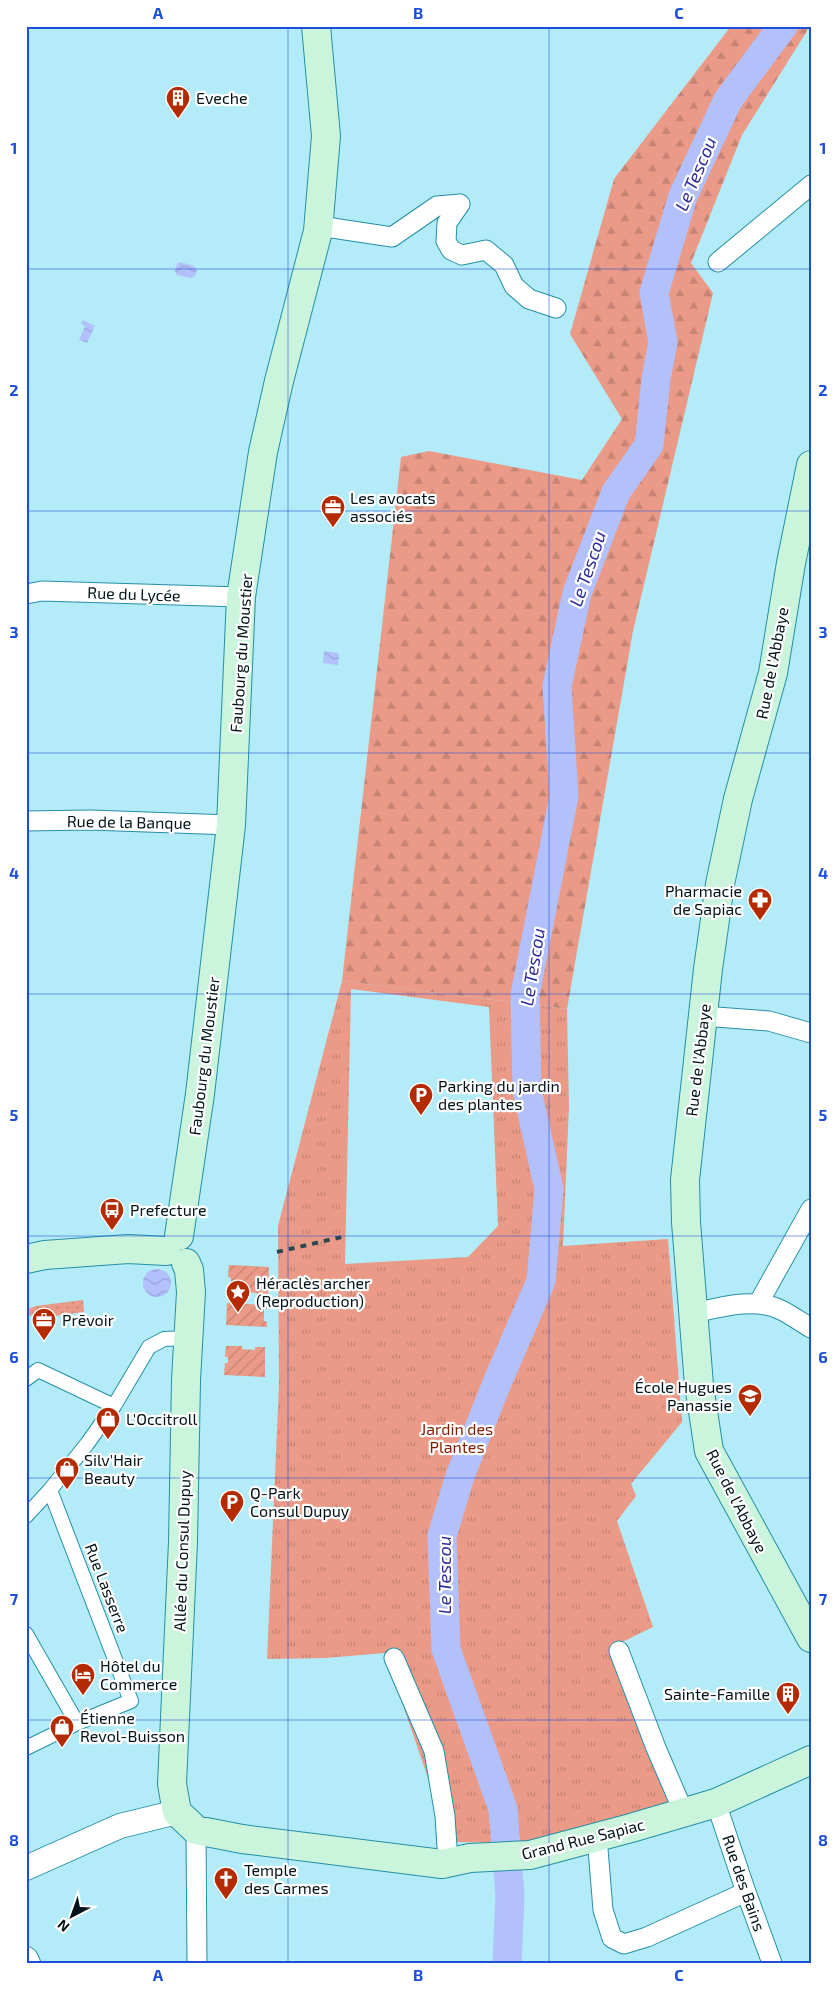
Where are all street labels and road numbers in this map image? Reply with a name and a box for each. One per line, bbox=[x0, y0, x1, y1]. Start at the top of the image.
street label: Faubourg du Moustier bbox=[225, 572, 256, 733]
street label: Rue du Lycée bbox=[87, 582, 181, 605]
street label: Rue de l'Abbaye bbox=[751, 605, 792, 720]
street label: Rue de la Banque bbox=[67, 811, 191, 832]
street label: Faubourg du Moustier bbox=[184, 975, 223, 1136]
street label: Rue de l'Abbaye bbox=[681, 1002, 714, 1117]
street label: Rue de l'Abbaye bbox=[703, 1446, 772, 1556]
street label: Allée du Consul Dupuy bbox=[169, 1469, 194, 1632]
street label: Rue Lasserre bbox=[82, 1540, 133, 1635]
street label: Grand Rue Sapiac bbox=[519, 1814, 647, 1863]
street label: Rue des Bains bbox=[719, 1832, 770, 1934]

